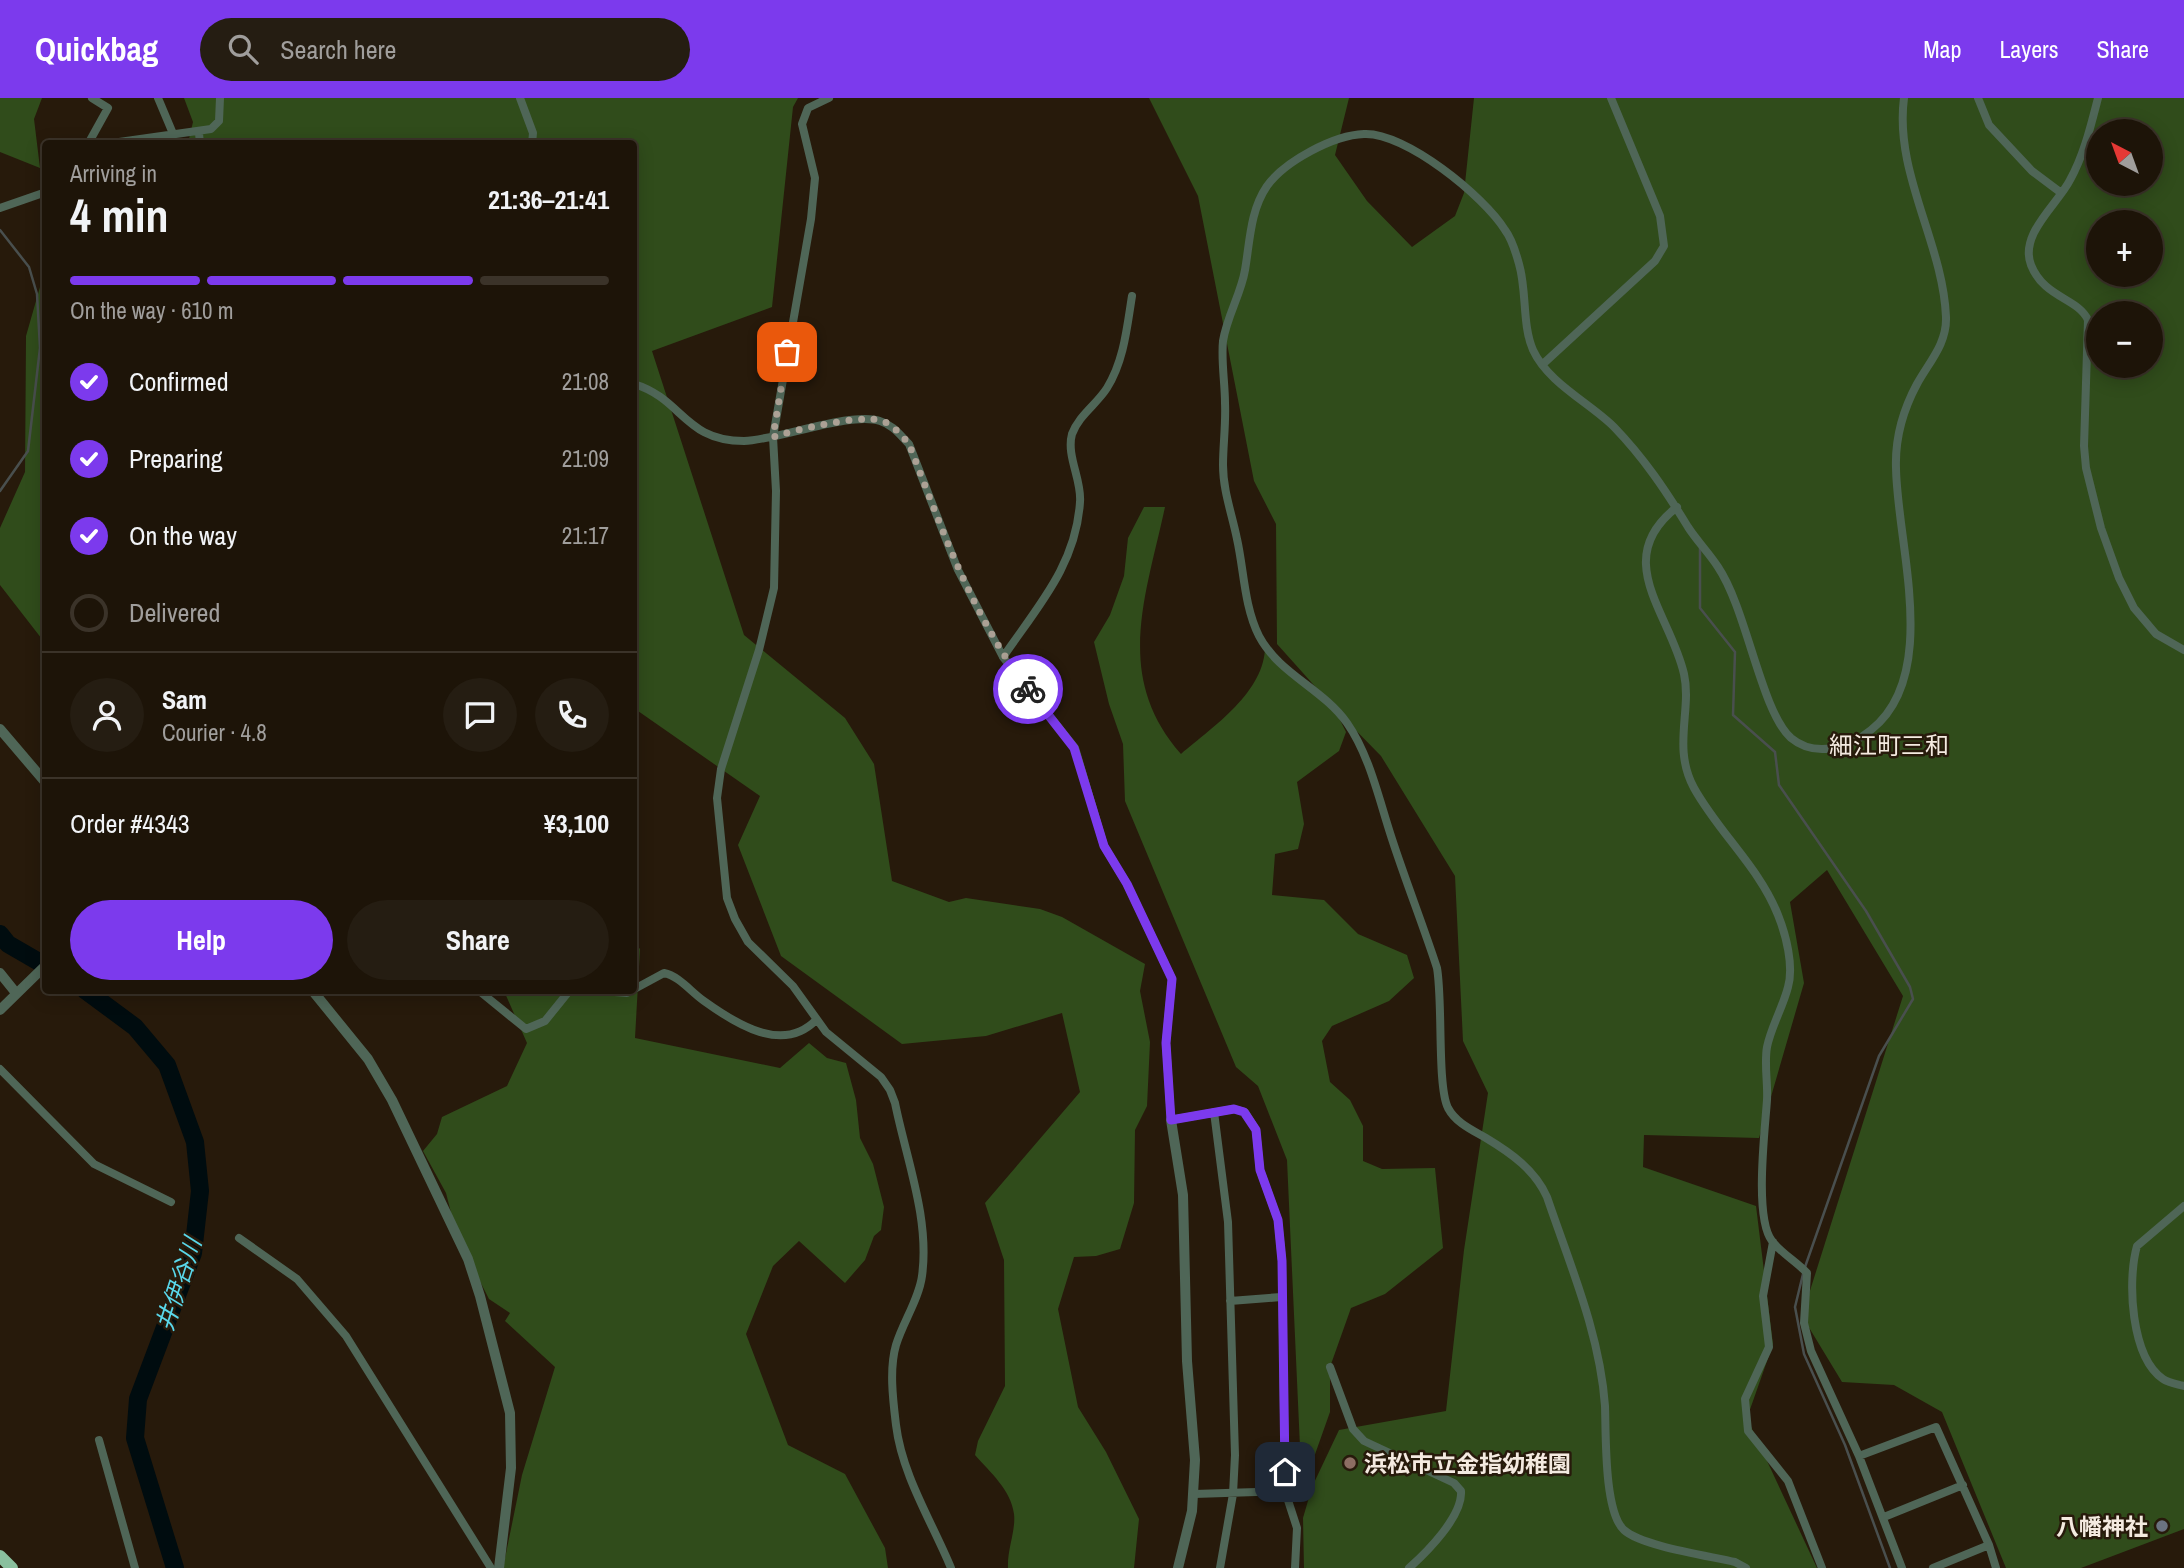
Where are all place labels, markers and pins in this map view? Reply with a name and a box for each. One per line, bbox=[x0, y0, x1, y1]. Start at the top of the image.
pin bbox=[757, 322, 817, 382]
pin bbox=[1255, 1442, 1315, 1502]
place label: 浜松市立金指幼稚園 bbox=[1364, 1448, 1571, 1479]
marker: 浜松市立金指幼稚園 bbox=[1342, 1455, 1358, 1471]
place label: 八幡神社 bbox=[2056, 1511, 2148, 1542]
marker: 八幡神社 bbox=[2154, 1518, 2170, 1534]

